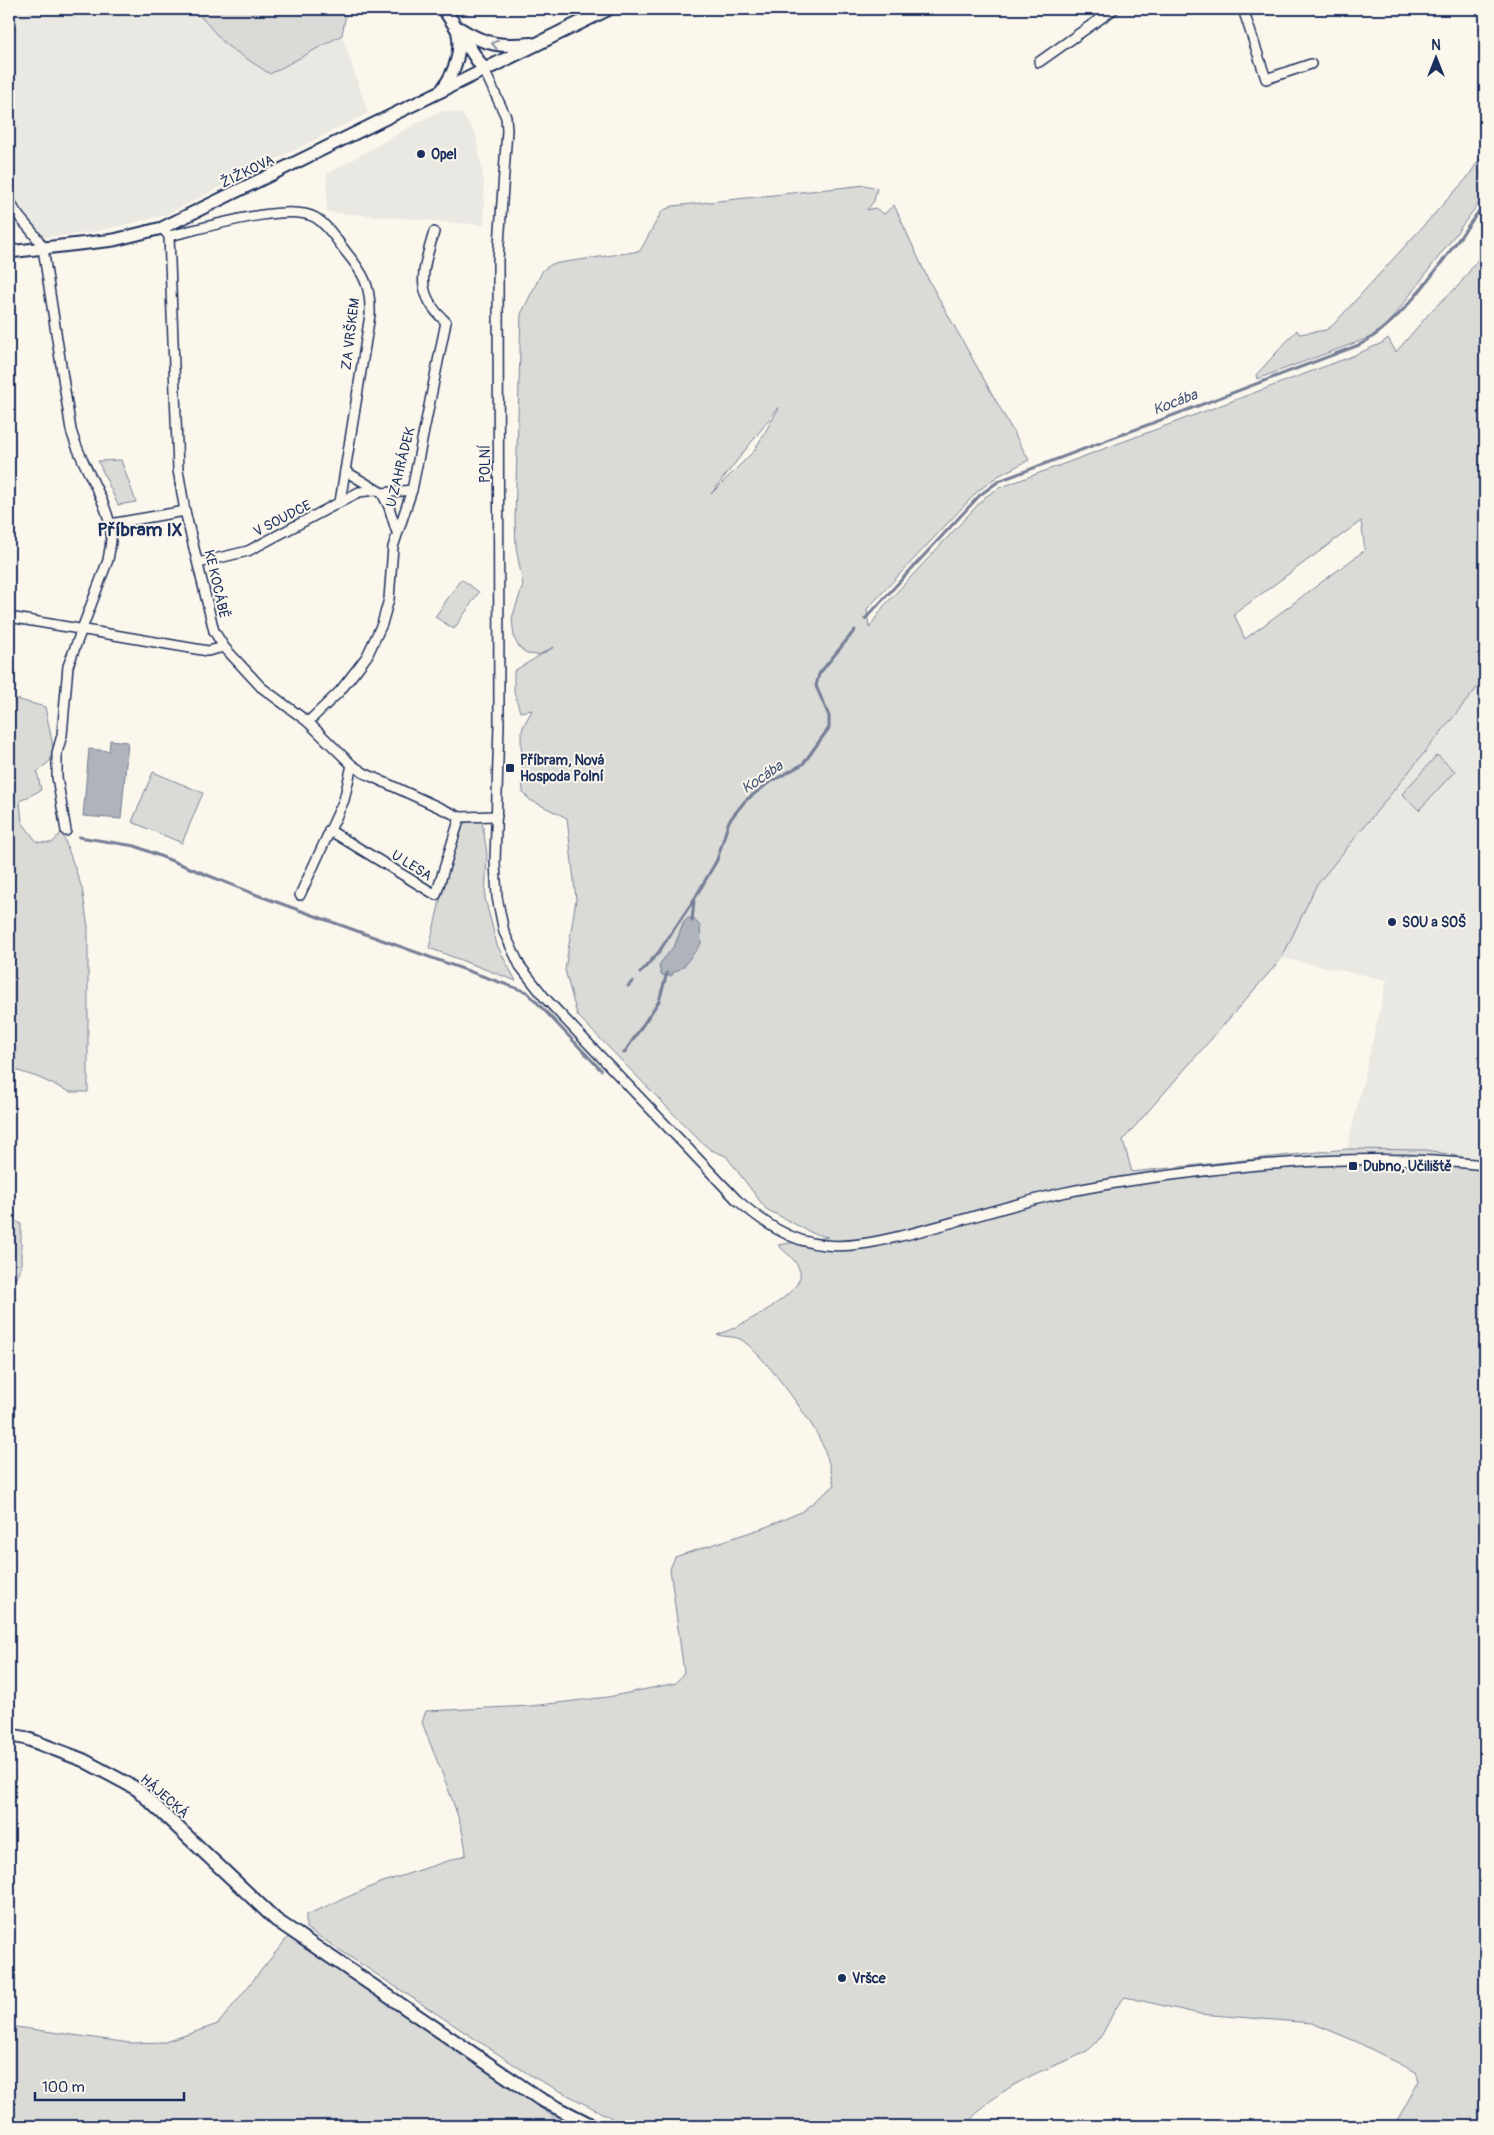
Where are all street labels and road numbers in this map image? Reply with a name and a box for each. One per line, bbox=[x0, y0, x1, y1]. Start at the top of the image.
street label: ŽIŽKOVA bbox=[218, 151, 277, 192]
street label: ZA VRŠKEM bbox=[337, 297, 363, 371]
street label: U ZAHRÁDEK bbox=[381, 425, 419, 509]
street label: POLNÍ bbox=[476, 445, 494, 483]
street label: V SOUDCE bbox=[251, 497, 314, 540]
street label: KE KOCÁBĚ bbox=[200, 548, 234, 620]
street label: U LESA bbox=[388, 846, 435, 884]
street label: HÁJECKÁ bbox=[137, 1770, 193, 1822]

